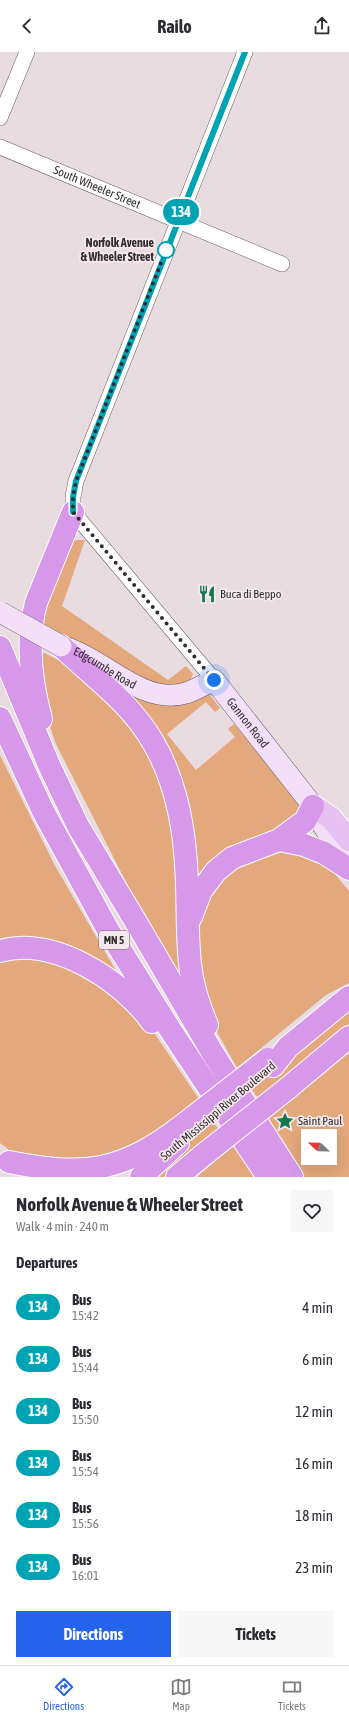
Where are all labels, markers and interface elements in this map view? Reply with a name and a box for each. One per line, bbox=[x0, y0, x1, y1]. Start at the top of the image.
icon: back bbox=[16, 15, 38, 37]
icon: share bbox=[311, 15, 333, 37]
text: Railo bbox=[157, 16, 192, 37]
street label: South Wheeler Street bbox=[51, 163, 143, 212]
line badge: 134 bbox=[158, 199, 204, 225]
text: 134 bbox=[171, 204, 191, 220]
place label: Norfolk Avenue & Wheeler Street bbox=[81, 236, 155, 264]
marker: Norfolk Avenue & Wheeler Street bbox=[157, 241, 175, 259]
restaurant icon: Buca di Beppo bbox=[197, 584, 217, 604]
place label: Buca di Beppo bbox=[220, 587, 282, 601]
street label: Edgcumbe Road bbox=[71, 644, 139, 692]
your location bbox=[204, 670, 224, 690]
street label: Gannon Road bbox=[224, 695, 272, 751]
road number: MN 5 bbox=[99, 931, 129, 949]
street label: South Mississippi River Boulevard bbox=[158, 1059, 278, 1163]
place icon: Saint Paul bbox=[275, 1111, 295, 1131]
place label: Saint Paul bbox=[298, 1114, 343, 1128]
north arrow bbox=[301, 1129, 337, 1165]
map controls bbox=[301, 1129, 337, 1165]
button: heart bbox=[291, 1190, 333, 1232]
text: Norfolk Avenue & Wheeler Street bbox=[16, 1193, 243, 1215]
text: Walk · 4 min · 240 m bbox=[16, 1219, 109, 1234]
text: Departures bbox=[16, 1254, 78, 1271]
text: Bus bbox=[72, 1291, 92, 1308]
text: 134 bbox=[28, 1299, 48, 1315]
text: 4 min bbox=[302, 1299, 333, 1316]
text: 15:42 bbox=[72, 1308, 99, 1323]
text: Bus bbox=[72, 1343, 92, 1360]
text: 134 bbox=[28, 1351, 48, 1367]
text: 6 min bbox=[302, 1351, 333, 1368]
text: 15:44 bbox=[72, 1360, 99, 1375]
text: Bus bbox=[72, 1395, 92, 1412]
text: 134 bbox=[28, 1403, 48, 1419]
text: 12 min bbox=[295, 1403, 333, 1420]
text: 15:50 bbox=[72, 1412, 99, 1427]
text: Bus bbox=[72, 1447, 92, 1464]
text: 134 bbox=[28, 1455, 48, 1471]
text: 16 min bbox=[295, 1455, 333, 1472]
text: 15:54 bbox=[72, 1464, 99, 1479]
text: Bus bbox=[72, 1499, 92, 1516]
text: 134 bbox=[28, 1507, 48, 1523]
text: 18 min bbox=[295, 1507, 333, 1524]
text: 15:56 bbox=[72, 1516, 99, 1531]
text: Bus bbox=[72, 1551, 92, 1568]
text: 134 bbox=[28, 1559, 48, 1575]
text: 23 min bbox=[295, 1559, 333, 1576]
text: 16:01 bbox=[72, 1568, 99, 1583]
button: Directions bbox=[16, 1611, 171, 1657]
button: Tickets bbox=[179, 1611, 333, 1657]
tab: Directions bbox=[43, 1676, 84, 1712]
tab: Map bbox=[170, 1676, 192, 1712]
tab: Tickets bbox=[278, 1676, 306, 1712]

